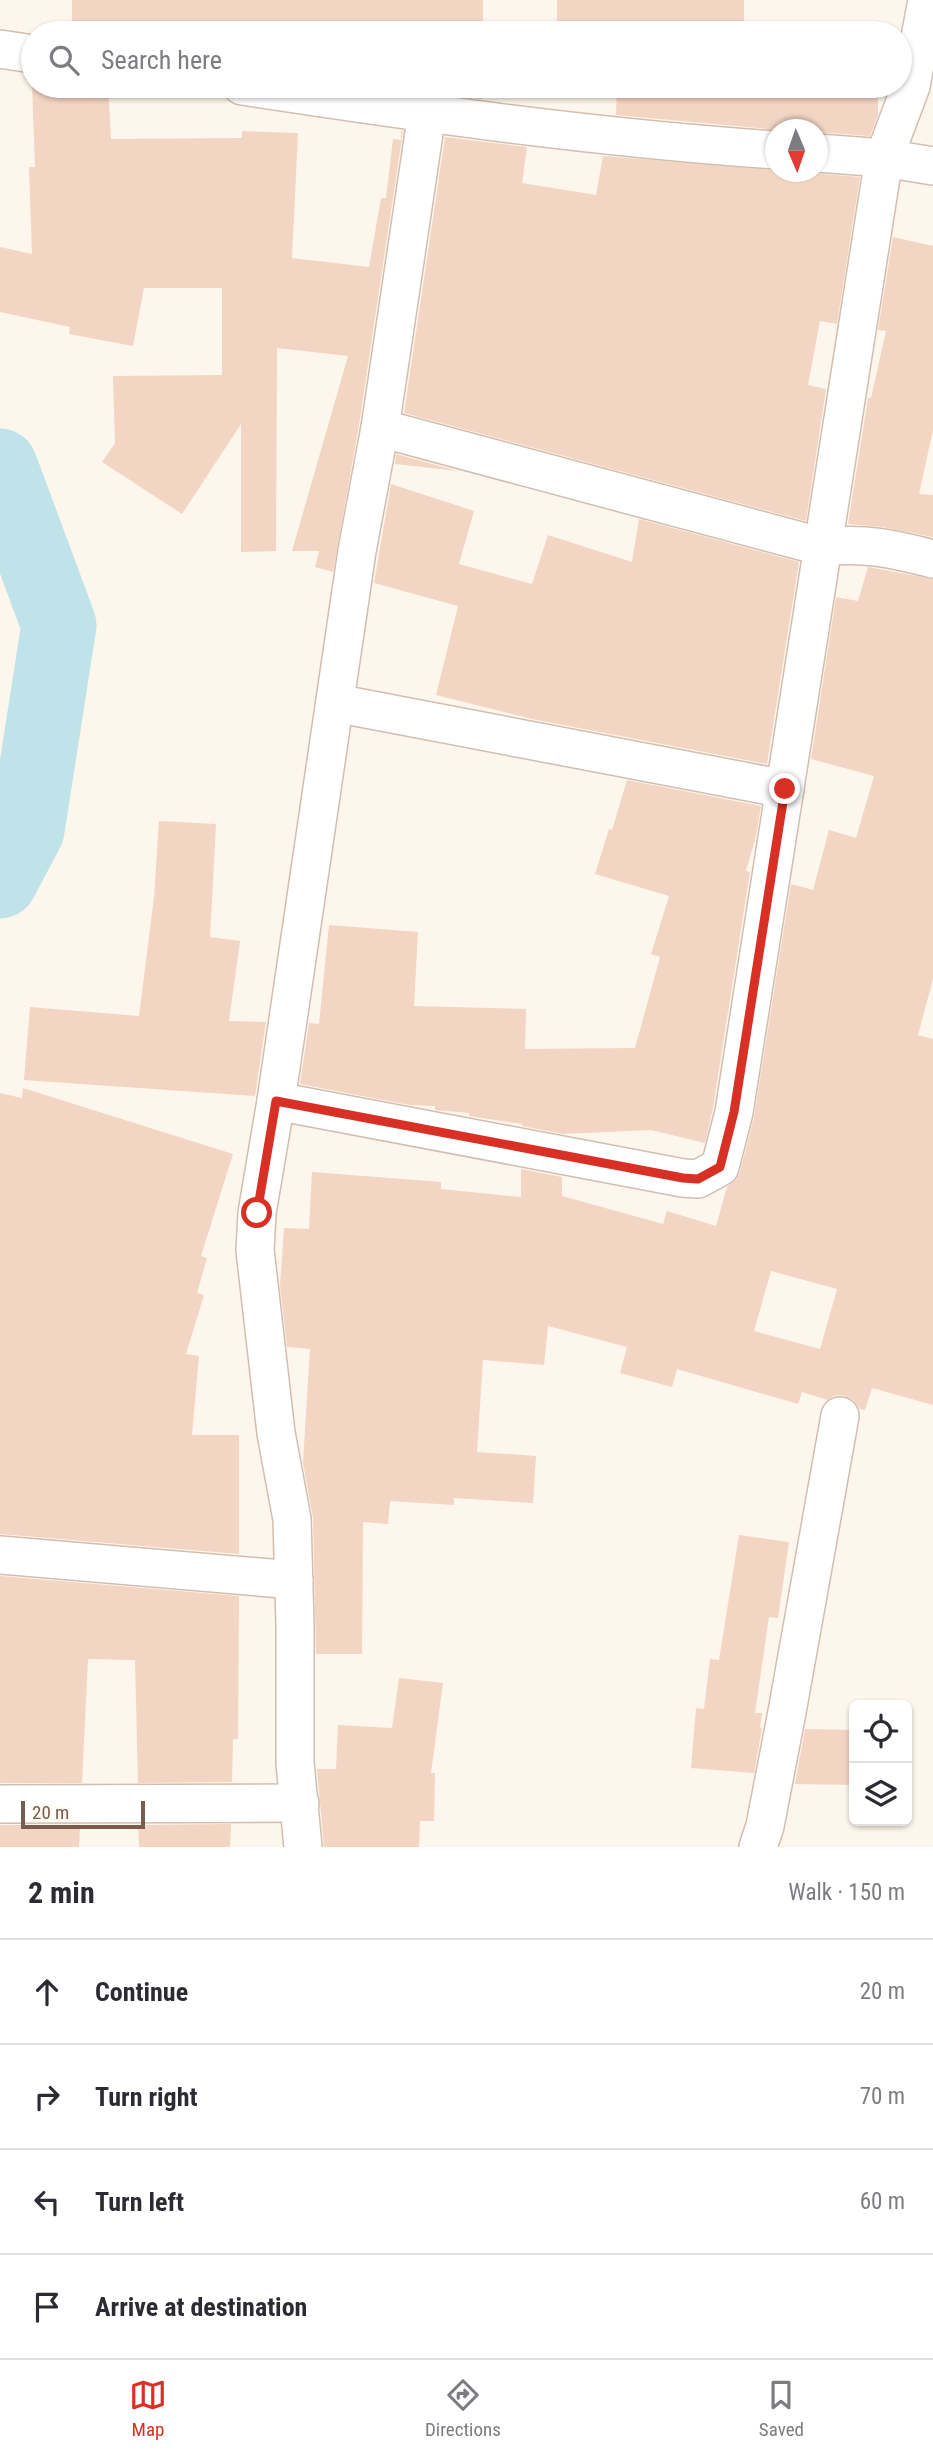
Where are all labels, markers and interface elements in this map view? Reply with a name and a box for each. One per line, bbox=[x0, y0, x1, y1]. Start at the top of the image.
search box bbox=[21, 21, 912, 98]
icon: search bbox=[45, 41, 83, 79]
text: Search here bbox=[101, 45, 222, 75]
north arrow bbox=[765, 119, 828, 182]
route end bbox=[769, 773, 800, 804]
route start bbox=[241, 1197, 272, 1228]
map controls bbox=[849, 1700, 912, 1826]
button: locate bbox=[849, 1700, 912, 1763]
button: layers bbox=[849, 1763, 912, 1826]
scale bar bbox=[21, 1798, 145, 1830]
text: 20 m bbox=[32, 1801, 69, 1824]
text: 2 min bbox=[28, 1875, 95, 1910]
text: Walk · 150 m bbox=[788, 1879, 905, 1906]
icon: ahead bbox=[28, 1973, 66, 2011]
text: Continue bbox=[95, 1977, 188, 2007]
text: 20 m bbox=[860, 1978, 905, 2005]
icon: right bbox=[28, 2078, 66, 2116]
text: Turn right bbox=[95, 2082, 197, 2112]
text: 70 m bbox=[860, 2083, 905, 2110]
icon: left bbox=[28, 2183, 66, 2221]
text: Turn left bbox=[95, 2187, 184, 2217]
text: 60 m bbox=[860, 2188, 905, 2215]
icon: arrive bbox=[28, 2288, 66, 2326]
text: Arrive at destination bbox=[95, 2292, 307, 2322]
tab: Map bbox=[129, 2376, 167, 2441]
tab: Directions bbox=[425, 2376, 501, 2441]
tab: Saved bbox=[759, 2376, 804, 2441]

